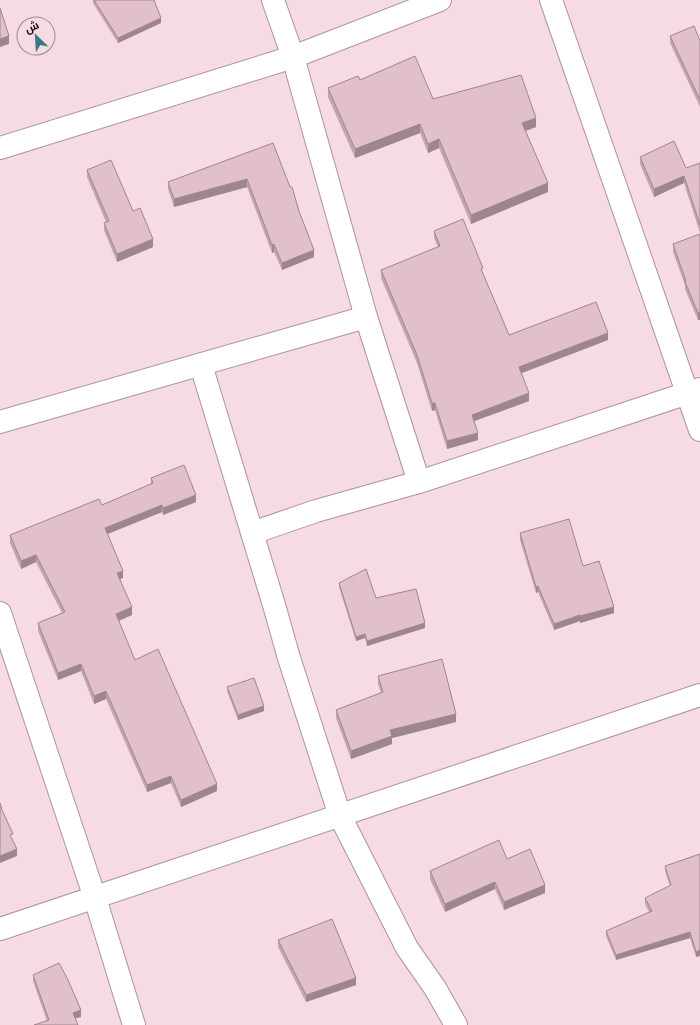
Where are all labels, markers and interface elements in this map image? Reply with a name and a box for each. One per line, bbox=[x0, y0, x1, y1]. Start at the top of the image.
north arrow bbox=[16, 16, 56, 56]
text: ش bbox=[23, 19, 41, 36]

